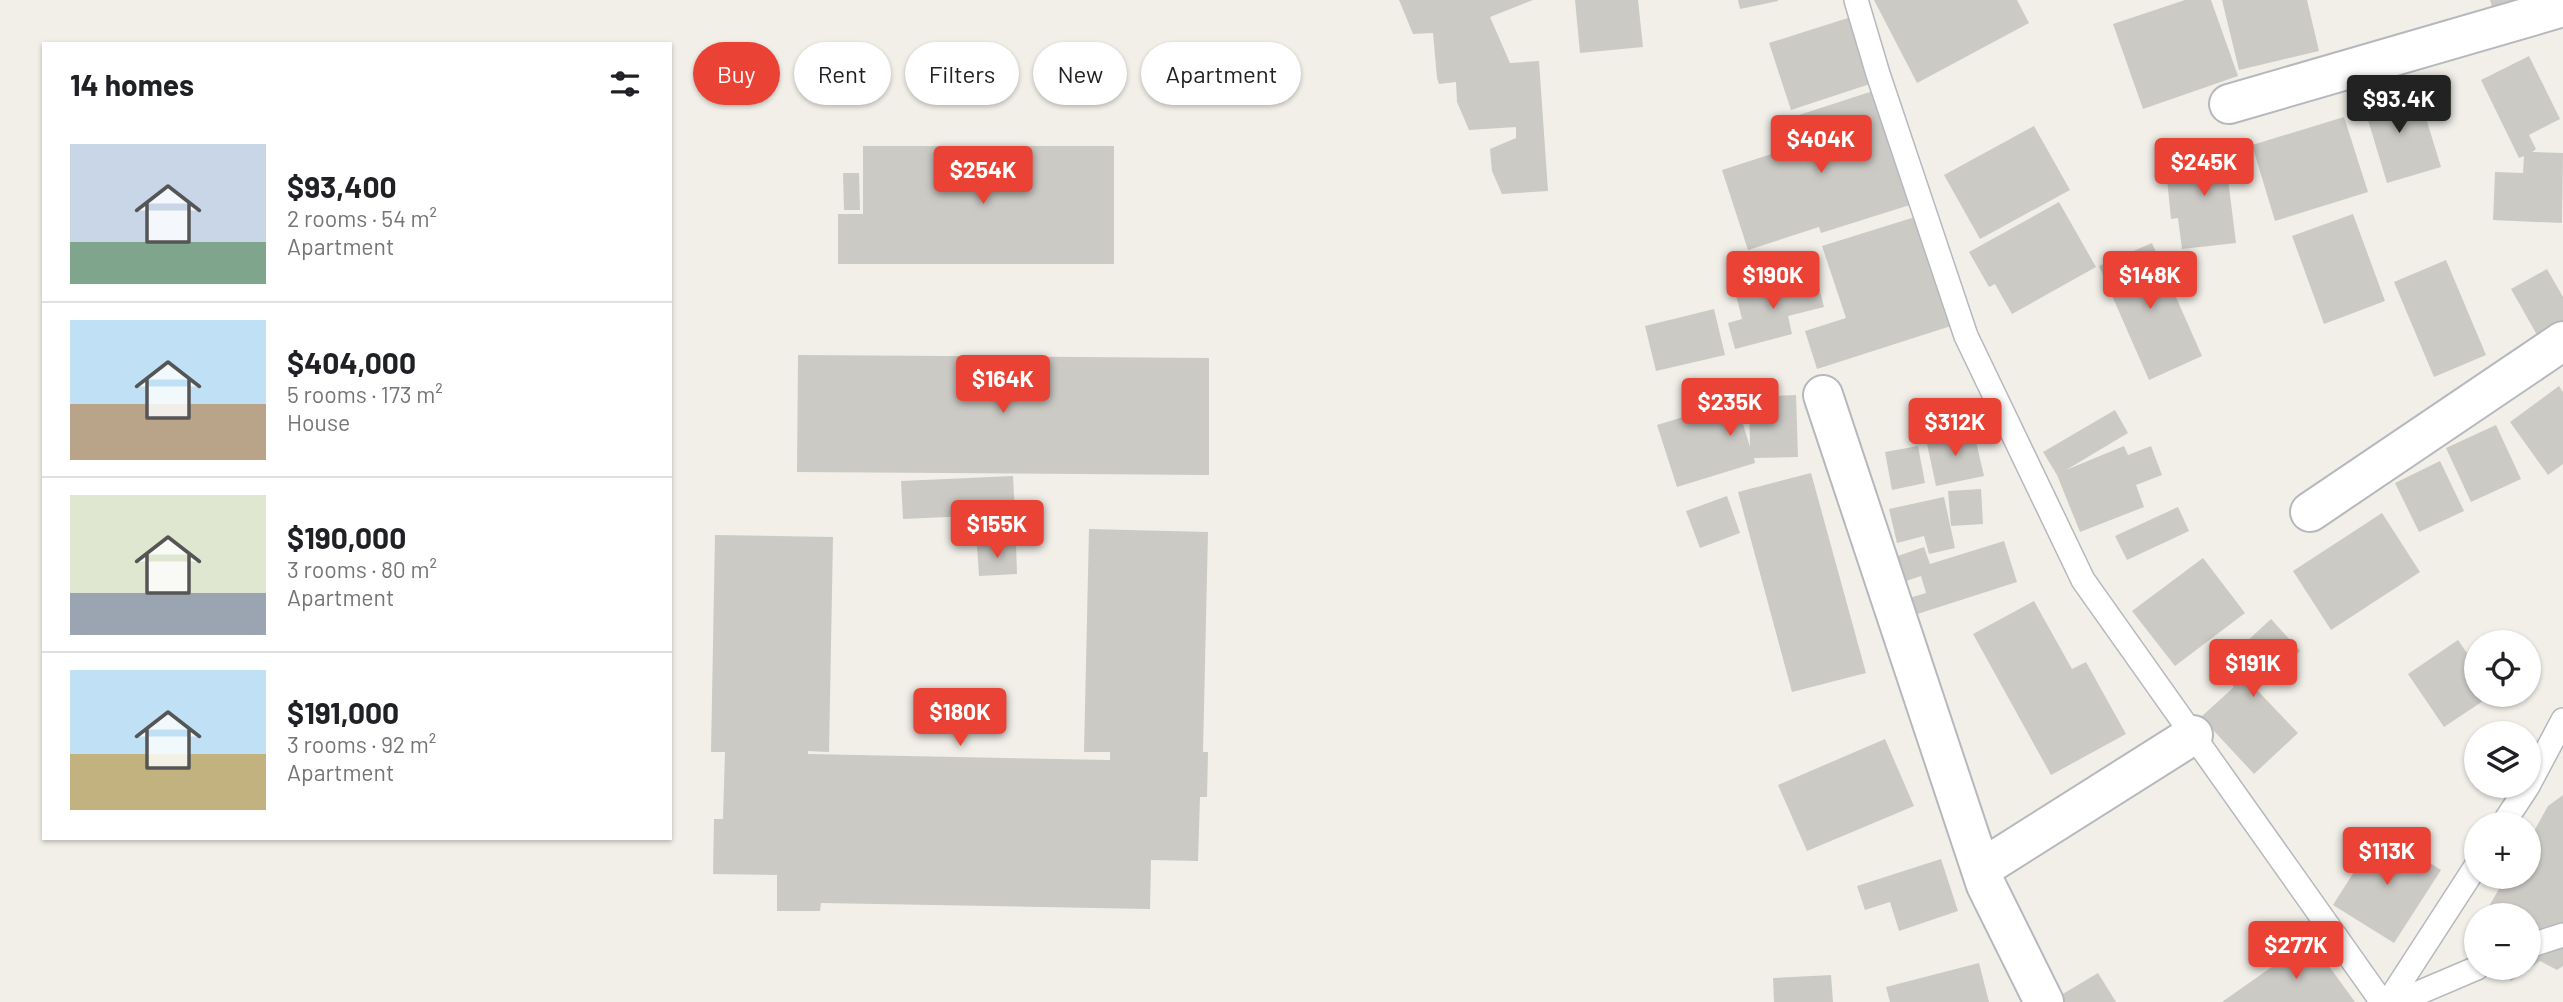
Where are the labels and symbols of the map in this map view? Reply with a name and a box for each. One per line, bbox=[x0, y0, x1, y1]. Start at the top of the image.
pin: $93.4K bbox=[2342, 76, 2456, 135]
pin: $404K bbox=[1772, 116, 1870, 175]
pin: $245K bbox=[2155, 138, 2253, 198]
pin: $254K bbox=[934, 146, 1032, 206]
pin: $190K bbox=[1724, 252, 1822, 311]
pin: $148K bbox=[2101, 252, 2199, 311]
pin: $164K bbox=[954, 356, 1052, 415]
pin: $235K bbox=[1681, 378, 1779, 438]
pin: $312K bbox=[1906, 398, 2004, 458]
pin: $155K bbox=[948, 500, 1046, 560]
pin: $191K bbox=[2204, 640, 2302, 699]
pin: $180K bbox=[911, 688, 1009, 748]
pin: $113K bbox=[2338, 828, 2436, 887]
pin: $277K bbox=[2247, 922, 2345, 981]

